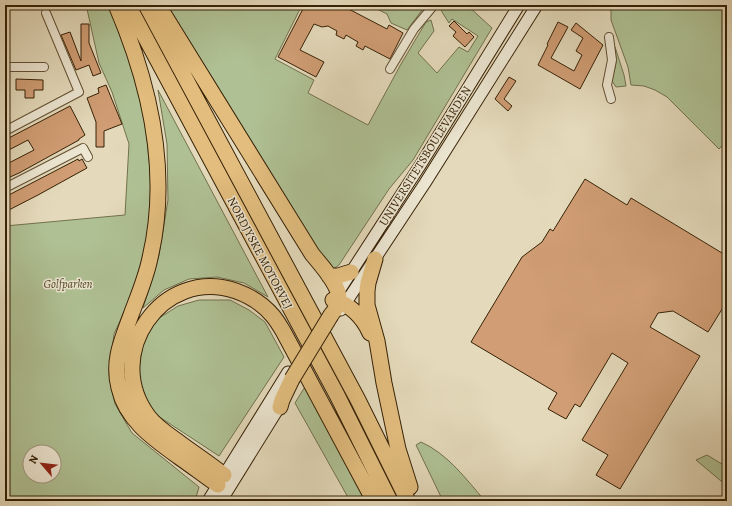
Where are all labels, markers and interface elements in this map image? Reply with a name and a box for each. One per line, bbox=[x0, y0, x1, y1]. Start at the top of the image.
street label: UNIVERSITETSBOULEVARDEN bbox=[375, 83, 475, 229]
street label: NORDJYSKE MOTORVEJ bbox=[224, 194, 296, 312]
park label: Golfparken bbox=[43, 276, 93, 292]
north arrow bbox=[22, 444, 62, 484]
text: N bbox=[25, 452, 42, 467]

